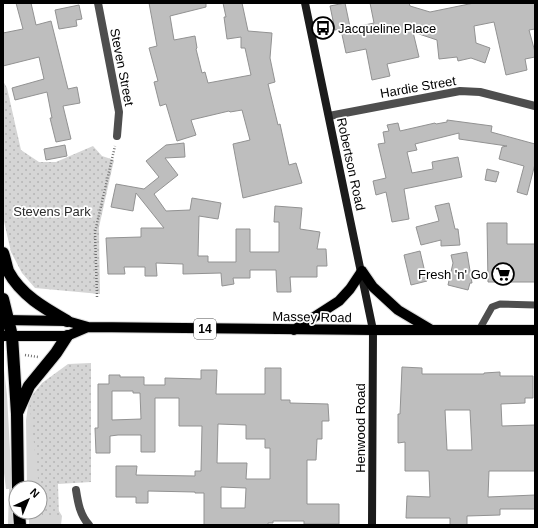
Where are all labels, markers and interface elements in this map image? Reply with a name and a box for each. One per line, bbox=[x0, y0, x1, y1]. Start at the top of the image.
bus stop icon: Jacqueline Place bbox=[310, 15, 336, 41]
place label: Jacqueline Place bbox=[338, 21, 436, 36]
street label: Steven Street bbox=[107, 27, 137, 107]
street label: Hardie Street bbox=[379, 73, 457, 101]
street label: Robertson Road bbox=[334, 116, 368, 212]
park label: Stevens Park bbox=[13, 204, 91, 219]
supermarket icon: Fresh 'n' Go bbox=[490, 261, 516, 287]
place label: Fresh 'n' Go bbox=[418, 267, 488, 282]
street label: Massey Road bbox=[272, 309, 352, 325]
road number: 14 bbox=[194, 319, 216, 339]
street label: Henwood Road bbox=[353, 383, 368, 473]
north arrow bbox=[8, 480, 48, 520]
text: N bbox=[28, 486, 42, 500]

